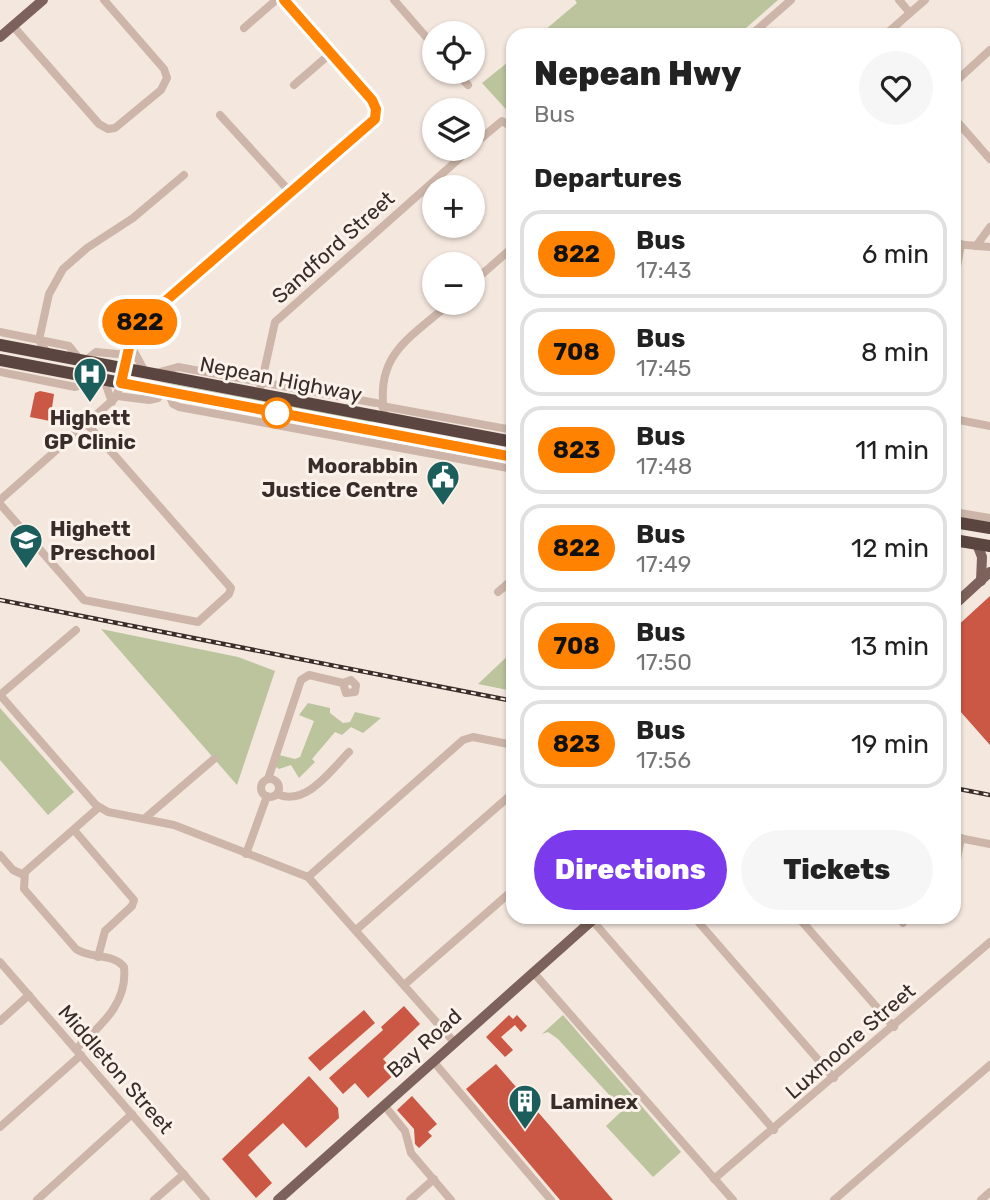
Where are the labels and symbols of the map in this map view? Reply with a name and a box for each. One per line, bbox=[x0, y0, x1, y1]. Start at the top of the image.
street label: Sandford Street bbox=[267, 186, 399, 308]
line badge: 822 bbox=[100, 299, 180, 345]
street label: Nepean Highway bbox=[198, 351, 365, 407]
hospital icon: Highett GP Clinic bbox=[71, 355, 109, 404]
unlabelled marker bbox=[262, 398, 292, 428]
place label: Highett GP Clinic bbox=[44, 405, 136, 454]
place label: Moorabbin Justice Centre bbox=[261, 453, 418, 502]
public building icon: Moorabbin Justice Centre bbox=[424, 458, 462, 507]
place label: Highett Preschool bbox=[50, 516, 155, 565]
school or university icon: Highett Preschool bbox=[7, 521, 45, 570]
street label: Luxmoore Street bbox=[780, 978, 920, 1104]
street label: Middleton Street bbox=[53, 1000, 179, 1138]
street label: Bay Road bbox=[382, 1003, 466, 1083]
building icon: Laminex bbox=[506, 1082, 544, 1131]
place label: Laminex bbox=[550, 1089, 639, 1114]

